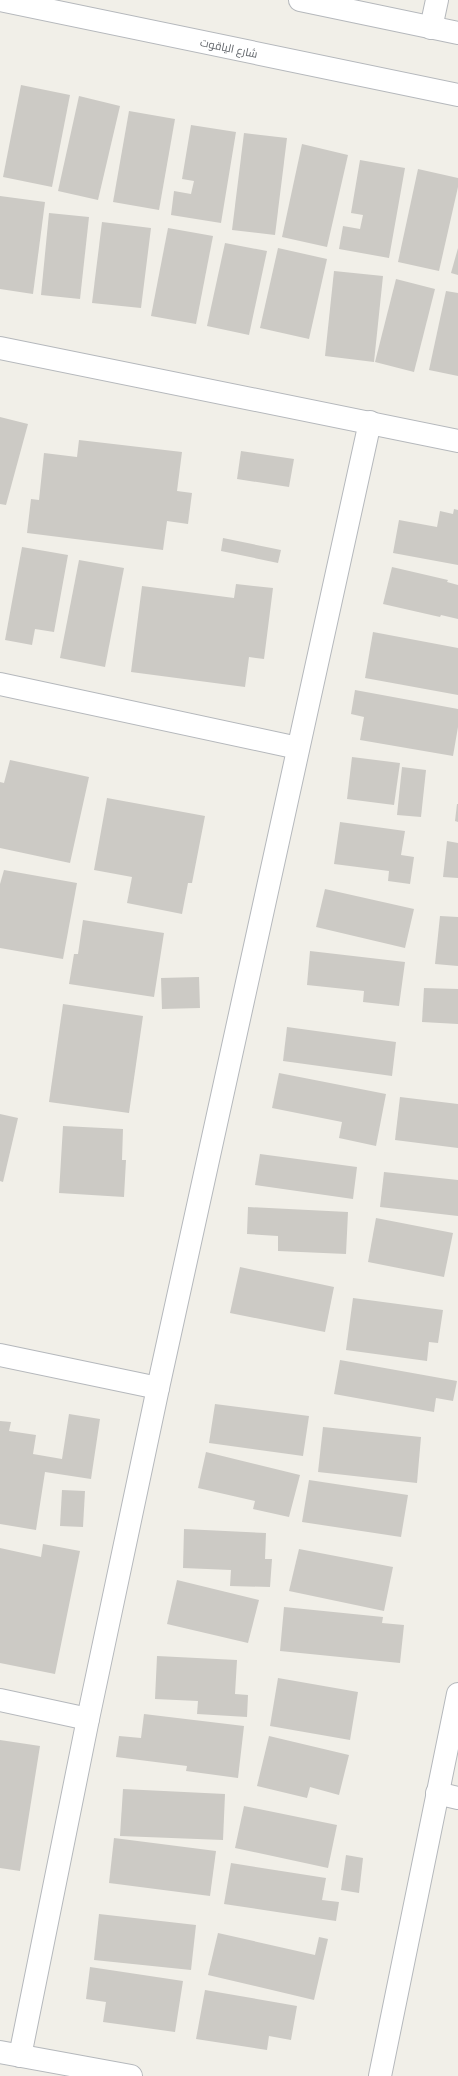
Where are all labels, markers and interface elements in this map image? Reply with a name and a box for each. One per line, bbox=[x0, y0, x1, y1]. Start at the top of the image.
street label: شارع الياقوت bbox=[199, 35, 259, 62]

